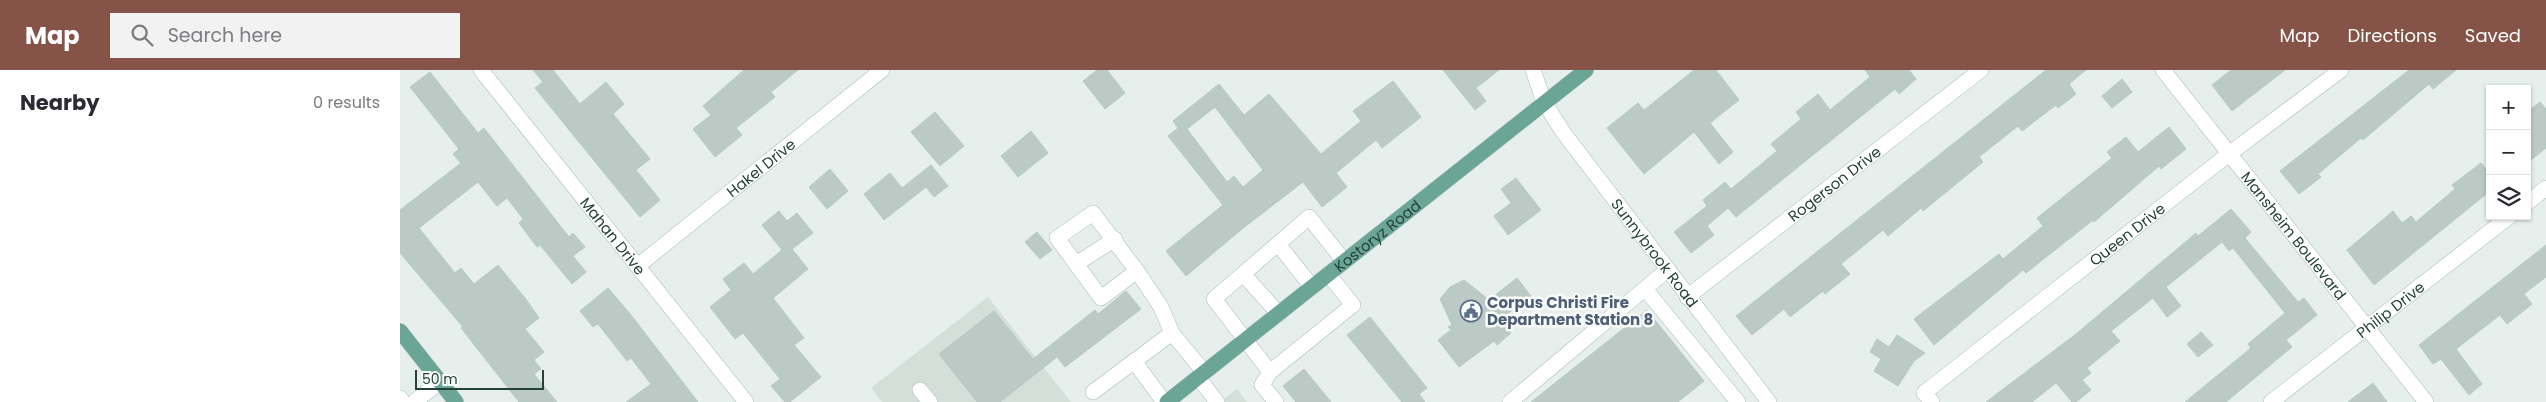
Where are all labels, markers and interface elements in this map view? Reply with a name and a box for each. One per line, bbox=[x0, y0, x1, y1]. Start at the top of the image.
search box bbox=[110, 13, 460, 58]
text: Map bbox=[25, 19, 80, 52]
icon: search bbox=[128, 21, 156, 49]
text: Search here bbox=[168, 22, 282, 49]
text: Map bbox=[2280, 23, 2319, 48]
text: Directions bbox=[2347, 23, 2437, 48]
text: Saved bbox=[2465, 23, 2521, 48]
map controls bbox=[2486, 85, 2531, 220]
button: + bbox=[2486, 85, 2531, 130]
text: Nearby bbox=[20, 88, 100, 117]
text: 0 results bbox=[313, 91, 380, 114]
button: − bbox=[2486, 130, 2531, 175]
street label: Hakel Drive bbox=[722, 133, 800, 202]
street label: Rogerson Drive bbox=[1783, 141, 1885, 226]
street label: Mansheim Boulevard bbox=[2237, 167, 2351, 304]
button: layers bbox=[2486, 175, 2531, 220]
street label: Mahan Drive bbox=[576, 192, 651, 279]
street label: Sunnybrook Road bbox=[1607, 194, 1703, 311]
street label: Kostoryz Road bbox=[1329, 195, 1425, 277]
street label: Queen Drive bbox=[2085, 197, 2169, 270]
street label: Philip Drive bbox=[2352, 276, 2429, 342]
place label: Corpus Christi Fire Department Station 8 bbox=[1487, 292, 1653, 330]
public building icon: Corpus Christi Fire Department Station 8 bbox=[1459, 299, 1483, 323]
scale bar bbox=[415, 367, 544, 390]
text: 50 m bbox=[422, 369, 458, 389]

